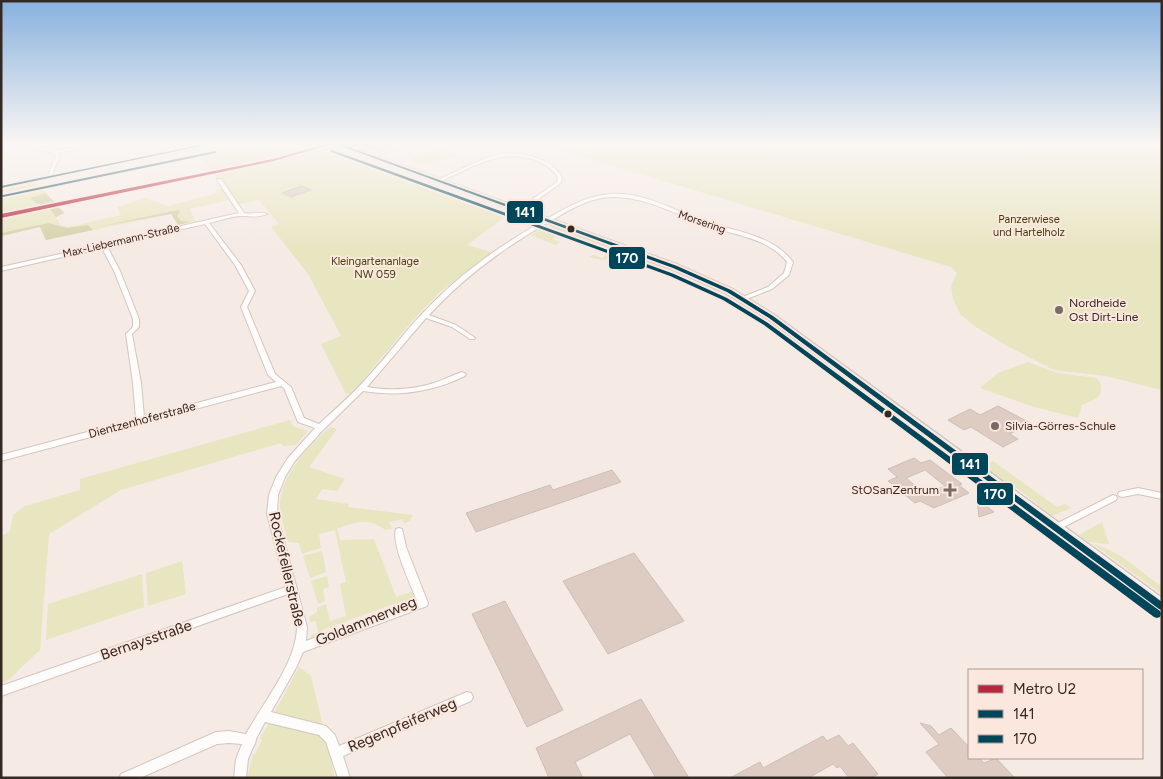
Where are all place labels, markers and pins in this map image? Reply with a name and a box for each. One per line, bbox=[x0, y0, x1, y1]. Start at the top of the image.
unlabelled marker bbox=[566, 224, 576, 234]
place label: Nordheide Ost Dirt-Line bbox=[1069, 296, 1139, 324]
marker: Nordheide Ost Dirt-Line bbox=[1053, 304, 1065, 316]
unlabelled marker bbox=[883, 409, 893, 419]
place label: Silvia-Görres-Schule bbox=[1005, 419, 1116, 433]
marker: Silvia-Görres-Schule bbox=[989, 420, 1001, 432]
place label: StOSanZentrum bbox=[851, 483, 939, 497]
marker: StOSanZentrum bbox=[943, 483, 957, 497]

